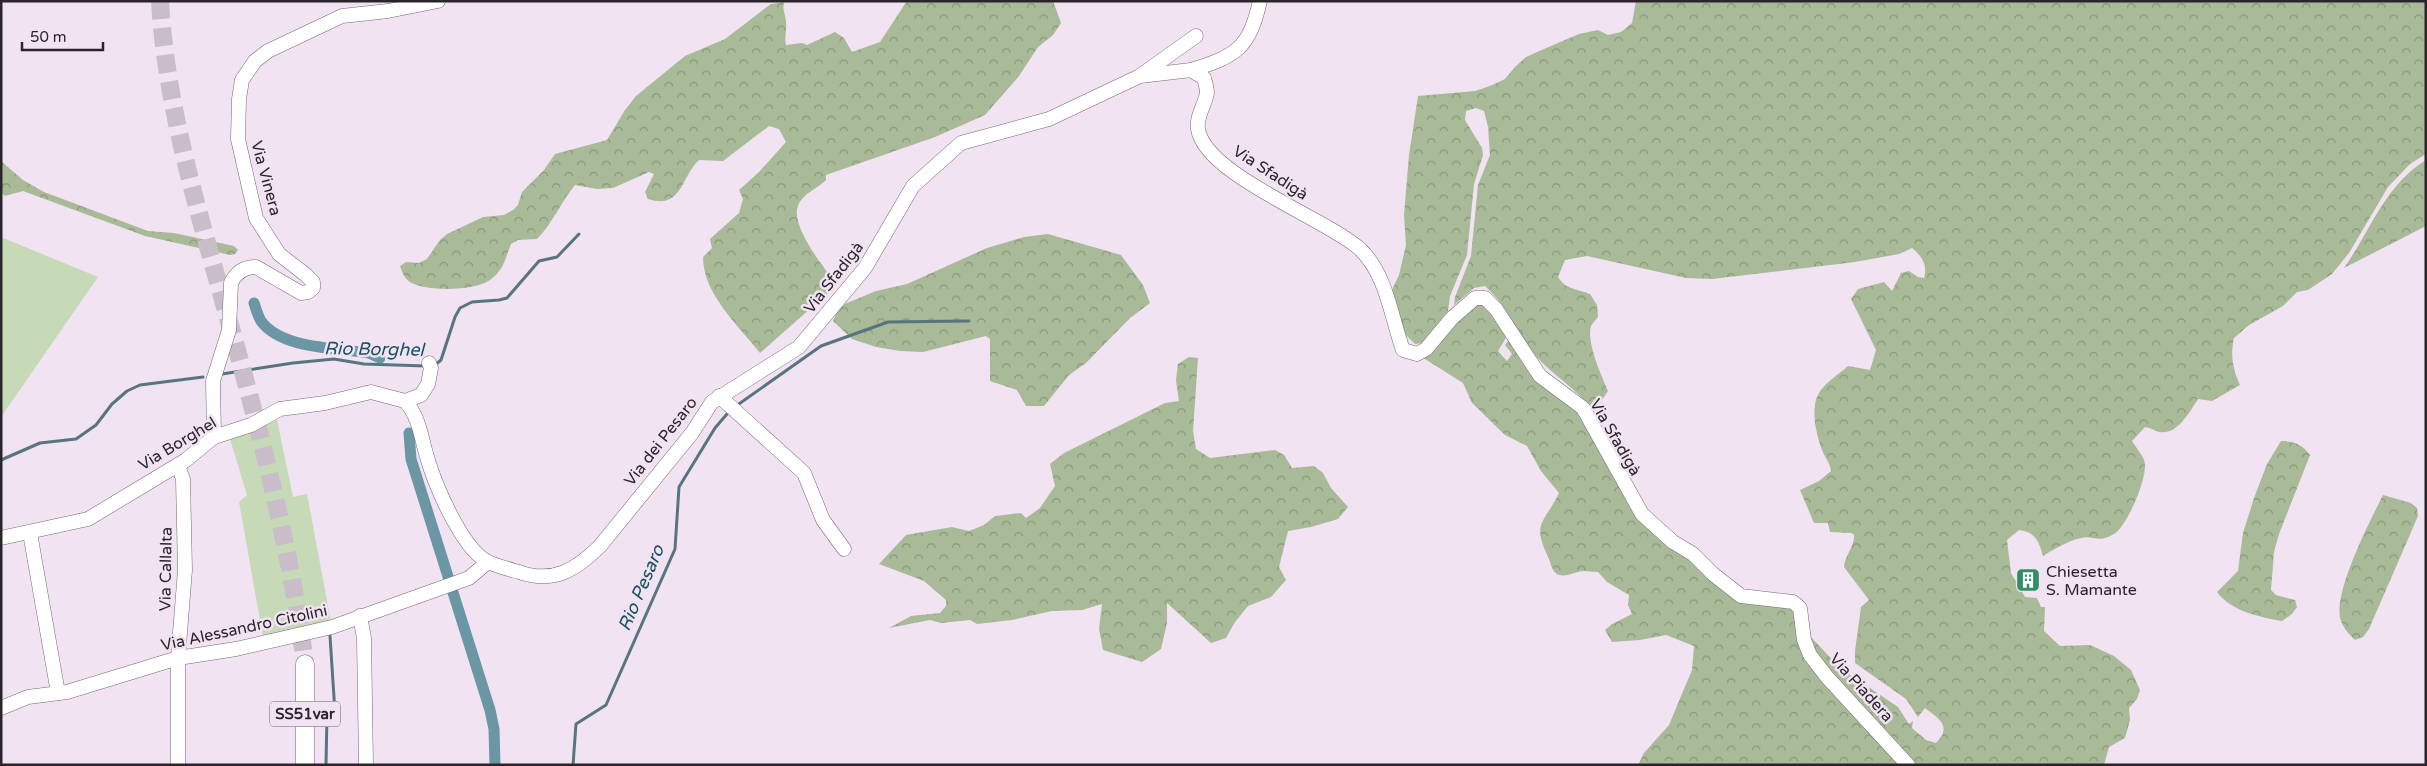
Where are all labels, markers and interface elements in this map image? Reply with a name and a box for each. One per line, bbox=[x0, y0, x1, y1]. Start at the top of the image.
scale bar bbox=[22, 20, 104, 52]
text: 50 m bbox=[30, 28, 67, 46]
street label: Via Vinera bbox=[246, 139, 286, 218]
street label: Via Sfadigà bbox=[1229, 141, 1312, 205]
street label: Via Sfadigà bbox=[800, 238, 868, 317]
water label: Rio Borghel bbox=[324, 337, 427, 361]
street label: Via dei Pesaro bbox=[620, 393, 702, 490]
street label: Via Sfadigà bbox=[1585, 395, 1645, 480]
street label: Via Borghel bbox=[135, 413, 220, 475]
street label: Via Callalta bbox=[155, 527, 177, 611]
water label: Rio Pesaro bbox=[613, 541, 669, 634]
place label: Chiesetta S. Mamante bbox=[2046, 562, 2137, 600]
building icon: Chiesetta S. Mamante bbox=[2015, 567, 2041, 593]
street label: Via Alessandro Citolini bbox=[159, 601, 329, 655]
street label: Via Piadera bbox=[1825, 649, 1897, 726]
road number: SS51var bbox=[270, 702, 340, 726]

